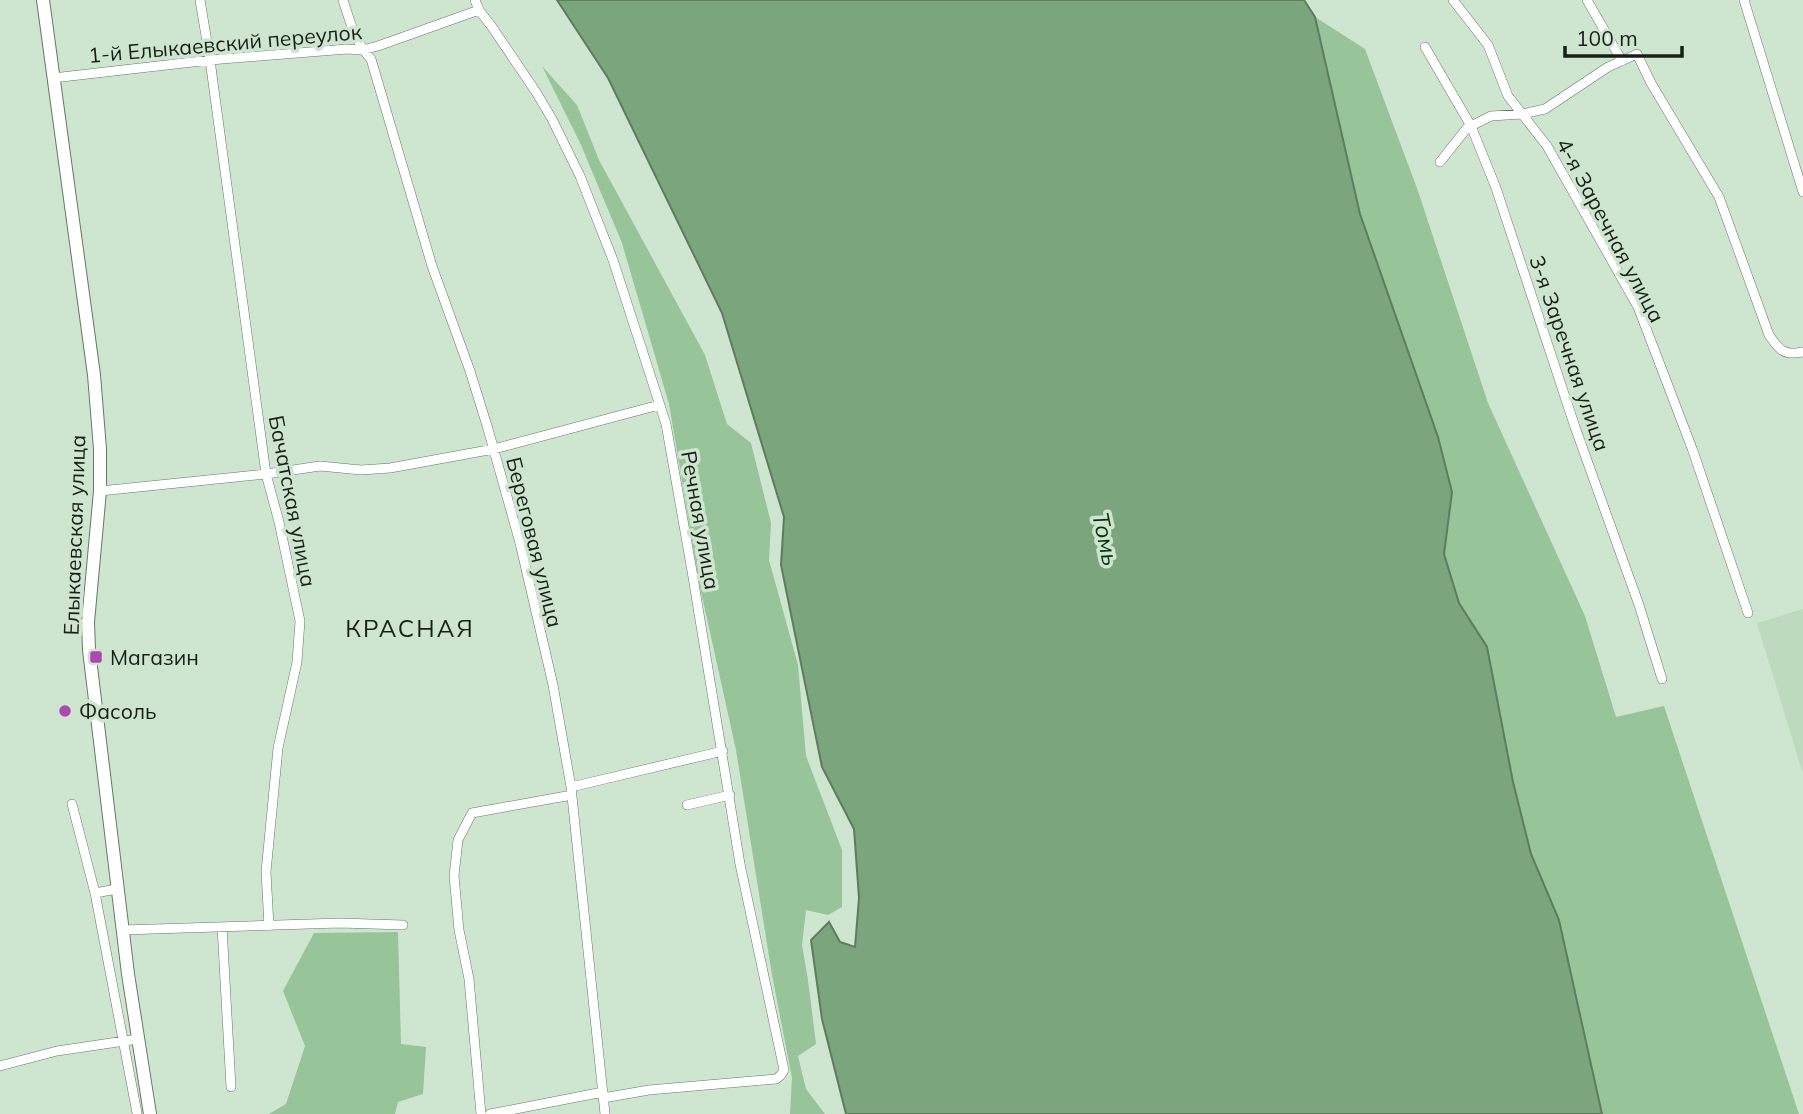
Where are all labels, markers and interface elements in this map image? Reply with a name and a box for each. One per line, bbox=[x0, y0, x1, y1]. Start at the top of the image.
scale bar bbox=[1565, 14, 1682, 58]
street label: 1-й Елыкаевский переулок bbox=[87, 18, 364, 68]
text: 100 m bbox=[1576, 25, 1638, 51]
street label: 4-я Заречная улица bbox=[1551, 133, 1671, 327]
street label: 3-я Заречная улица bbox=[1524, 252, 1616, 454]
street label: Бачатская улица bbox=[264, 413, 322, 589]
street label: Елыкаевская улица bbox=[58, 434, 90, 636]
street label: Речная улица bbox=[676, 449, 726, 591]
street label: Береговая улица bbox=[501, 454, 569, 630]
water label: Томь bbox=[1086, 510, 1126, 568]
district label: КРАСНАЯ bbox=[345, 613, 475, 643]
place label: Магазин bbox=[110, 644, 199, 670]
marker: Магазин bbox=[88, 649, 104, 665]
place label: Фасоль bbox=[79, 698, 157, 724]
marker: Фасоль bbox=[57, 703, 73, 719]

